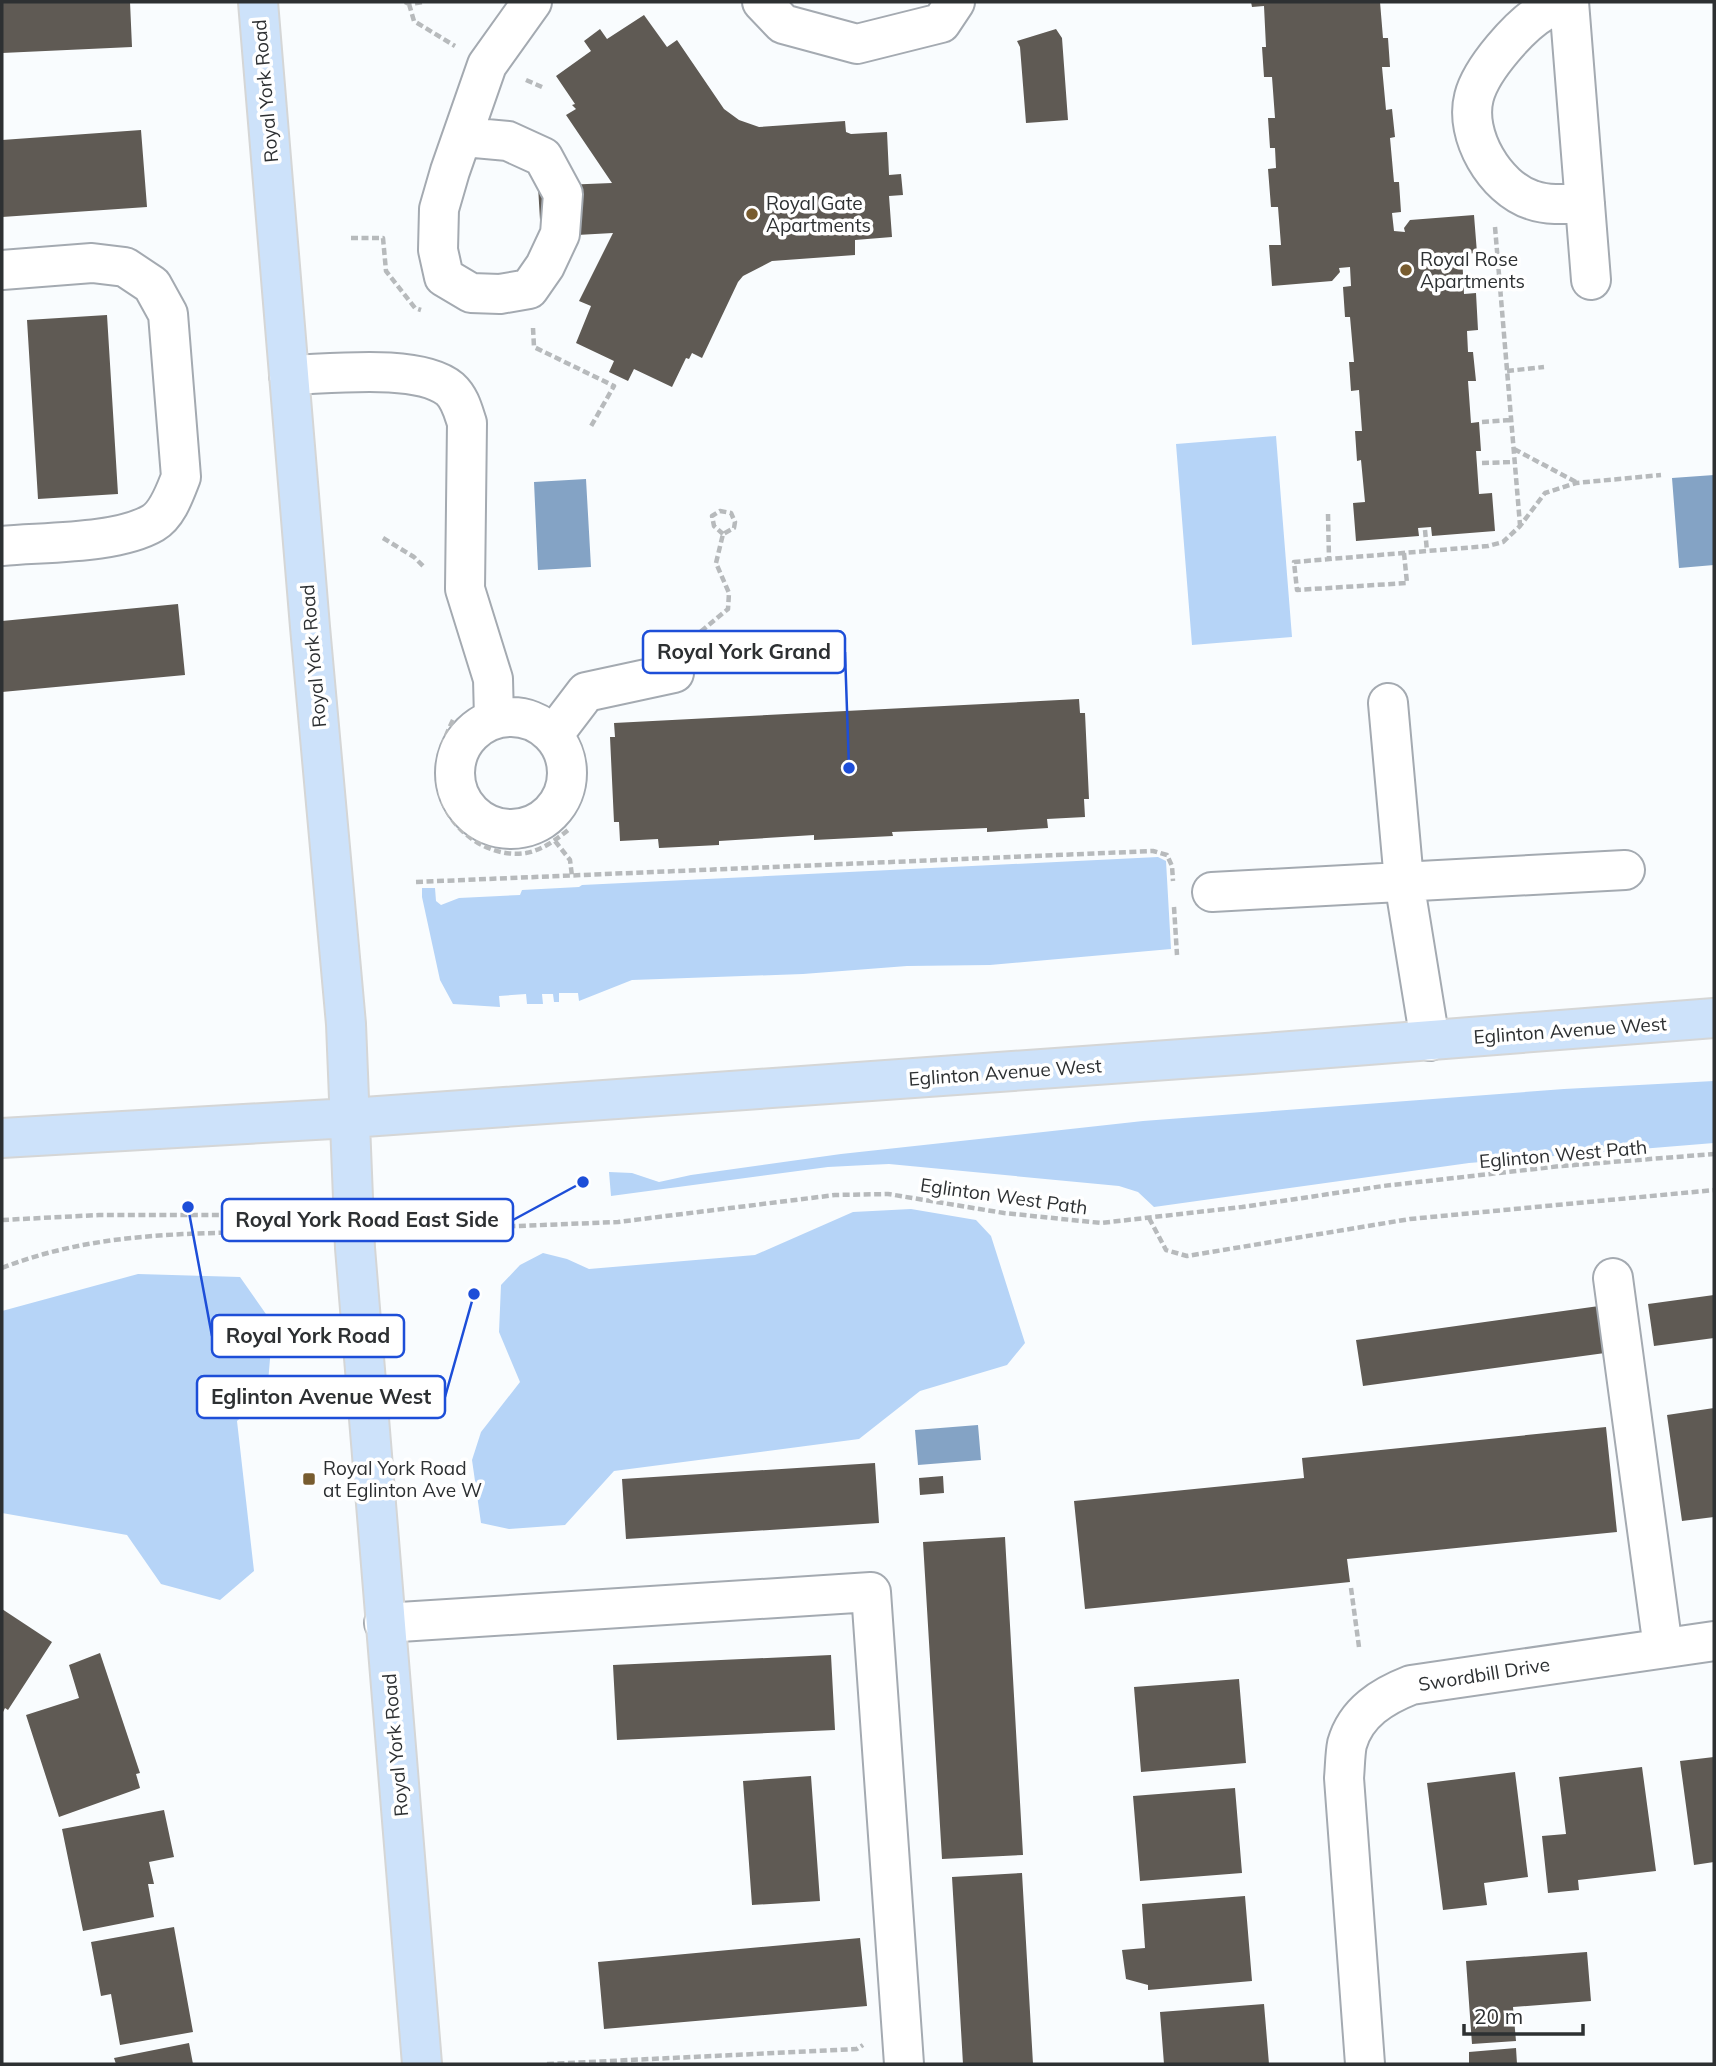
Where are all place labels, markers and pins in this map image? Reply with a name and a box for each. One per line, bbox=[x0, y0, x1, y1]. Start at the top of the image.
place label: Royal Gate Apartments bbox=[766, 191, 871, 237]
marker: Royal Gate Apartments bbox=[744, 206, 760, 222]
place label: Royal Rose Apartments bbox=[1420, 247, 1525, 293]
marker: Royal Rose Apartments bbox=[1398, 262, 1414, 278]
callout: Royal York Grand bbox=[643, 631, 845, 673]
callout: Royal York Road East Side bbox=[222, 1199, 513, 1241]
callout: Royal York Road bbox=[212, 1315, 404, 1357]
callout: Eglinton Avenue West bbox=[197, 1376, 445, 1418]
place label: Royal York Road at Eglinton Ave W bbox=[323, 1456, 482, 1502]
marker: Royal York Road at Eglinton Ave W bbox=[301, 1471, 317, 1487]

